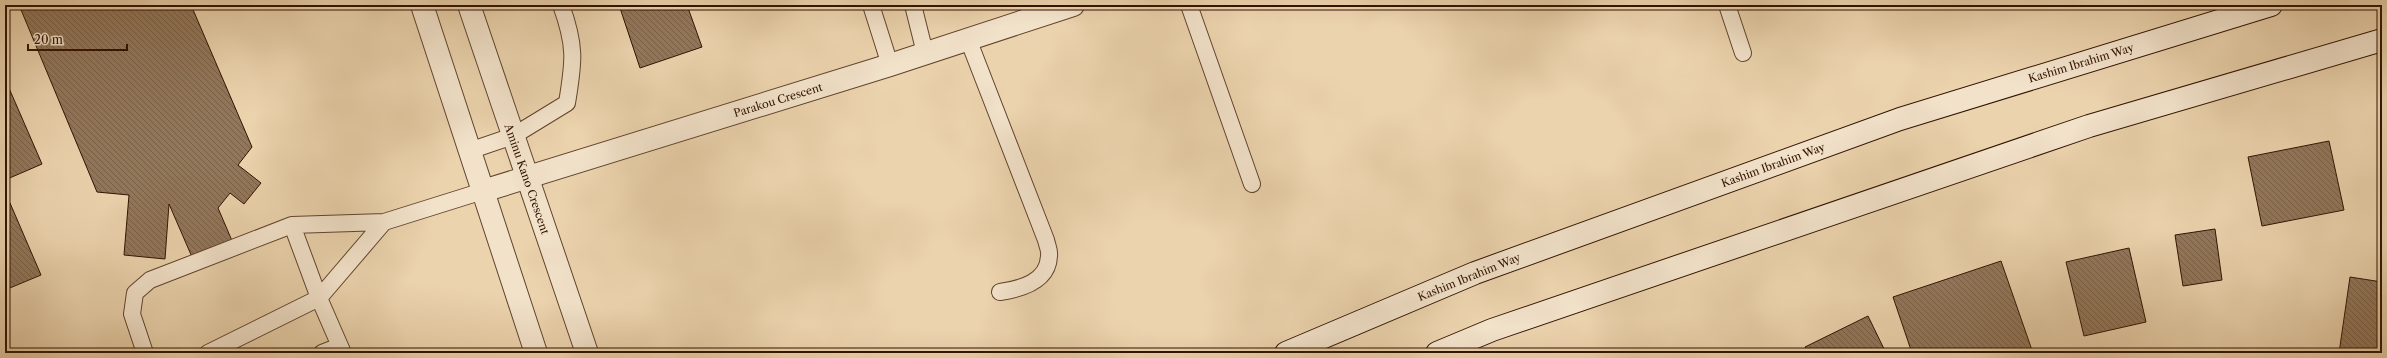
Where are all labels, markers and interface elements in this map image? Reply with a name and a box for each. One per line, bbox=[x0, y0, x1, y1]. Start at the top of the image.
scale bar bbox=[28, 26, 127, 52]
text: 20 m bbox=[34, 32, 63, 47]
street label: Kashim Ibrahim Way bbox=[2027, 40, 2136, 86]
street label: Parakou Crescent bbox=[732, 80, 824, 120]
street label: Aminu Kano Crescent bbox=[501, 121, 553, 236]
street label: Kashim Ibrahim Way bbox=[1719, 139, 1828, 190]
street label: Kashim Ibrahim Way bbox=[1416, 250, 1523, 304]

